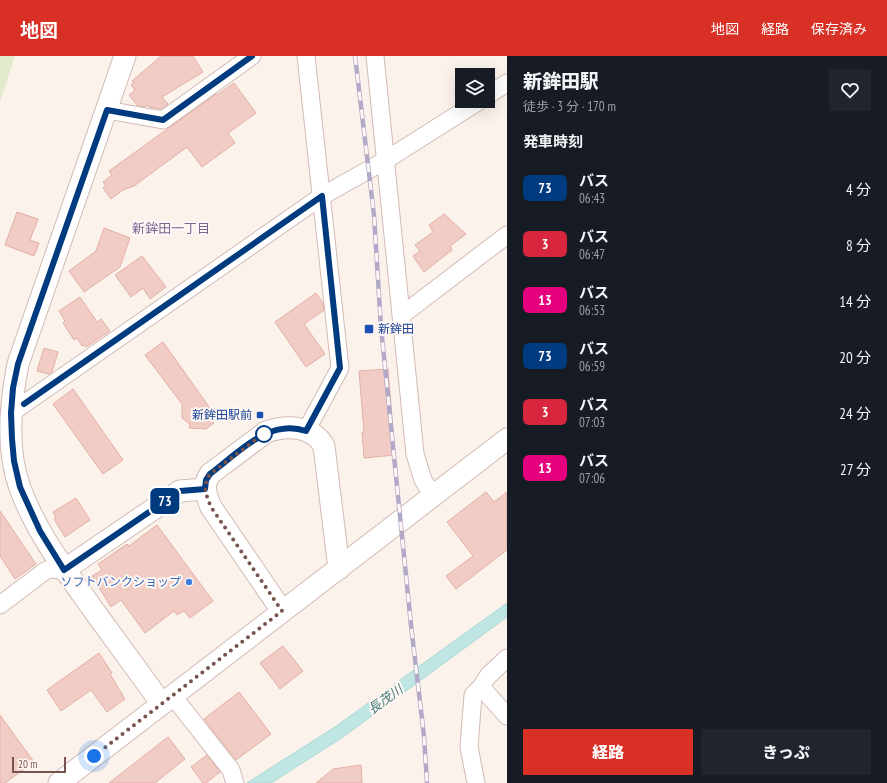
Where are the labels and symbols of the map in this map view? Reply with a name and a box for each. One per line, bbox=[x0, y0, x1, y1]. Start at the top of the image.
district label: 新鉾田一丁目 bbox=[132, 220, 210, 237]
place label: 新鉾田 bbox=[378, 321, 414, 336]
marker: 新鉾田 bbox=[363, 323, 375, 335]
place label: 新鉾田駅前 bbox=[192, 407, 252, 422]
marker: 新鉾田駅前 bbox=[255, 410, 265, 420]
unlabelled marker bbox=[255, 425, 273, 443]
line badge: 73 bbox=[147, 488, 183, 514]
place label: ソフトバンクショップ bbox=[60, 574, 181, 589]
marker: ソフトバンクショップ bbox=[184, 577, 194, 587]
water label: 長茂川 bbox=[365, 680, 408, 718]
your location bbox=[84, 746, 104, 766]
scale bar bbox=[12, 755, 66, 774]

